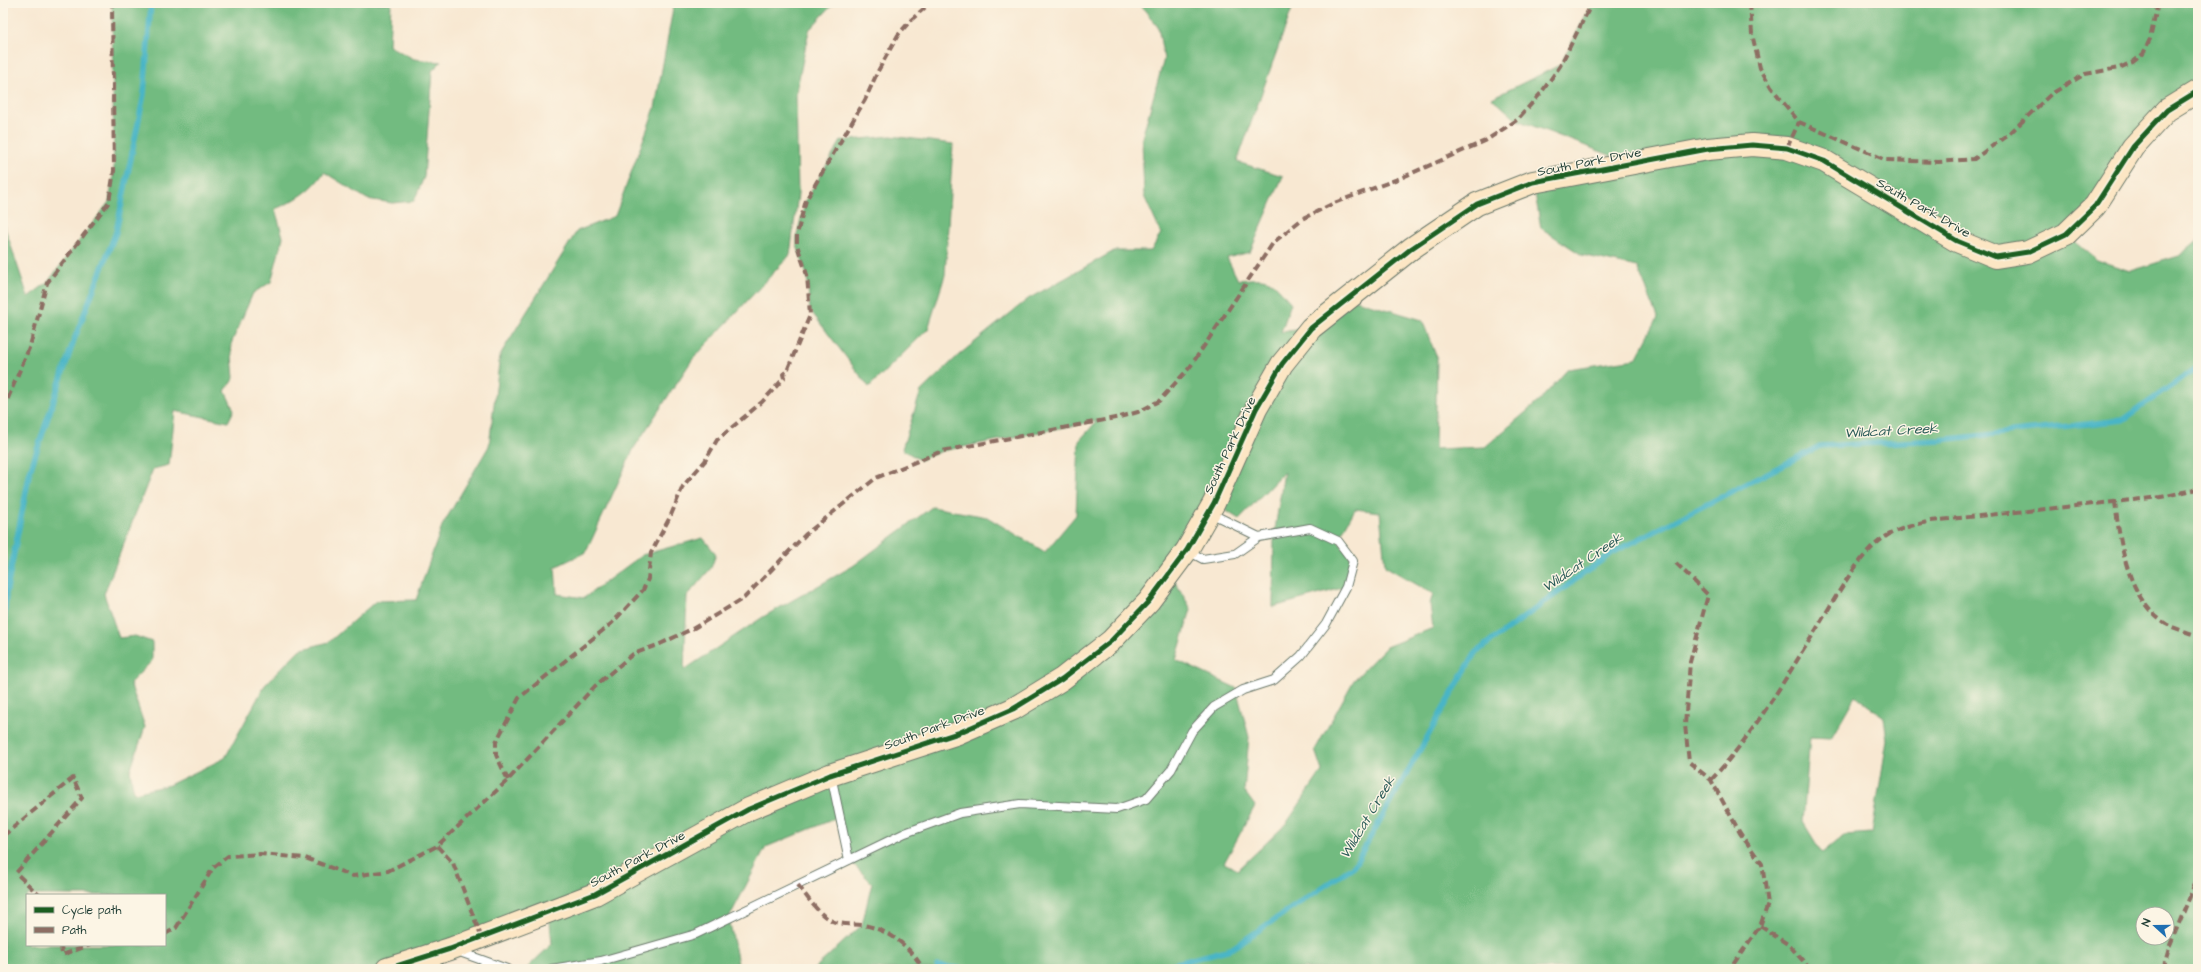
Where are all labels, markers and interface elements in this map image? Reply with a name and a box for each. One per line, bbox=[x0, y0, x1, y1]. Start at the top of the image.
street label: South Park Drive bbox=[1536, 143, 1643, 181]
street label: South Park Drive bbox=[1873, 174, 1974, 242]
street label: South Park Drive bbox=[1199, 394, 1260, 497]
water label: Wildcat Creek bbox=[1844, 419, 1939, 443]
water label: Wildcat Creek bbox=[1538, 528, 1627, 597]
street label: South Park Drive bbox=[882, 701, 987, 754]
water label: Wildcat Creek bbox=[1335, 772, 1401, 863]
street label: South Park Drive bbox=[587, 826, 688, 892]
legend bbox=[26, 894, 166, 946]
text: Cycle path bbox=[62, 902, 121, 920]
north arrow bbox=[2135, 906, 2175, 946]
text: N bbox=[2138, 917, 2154, 929]
text: Path bbox=[62, 922, 87, 939]

